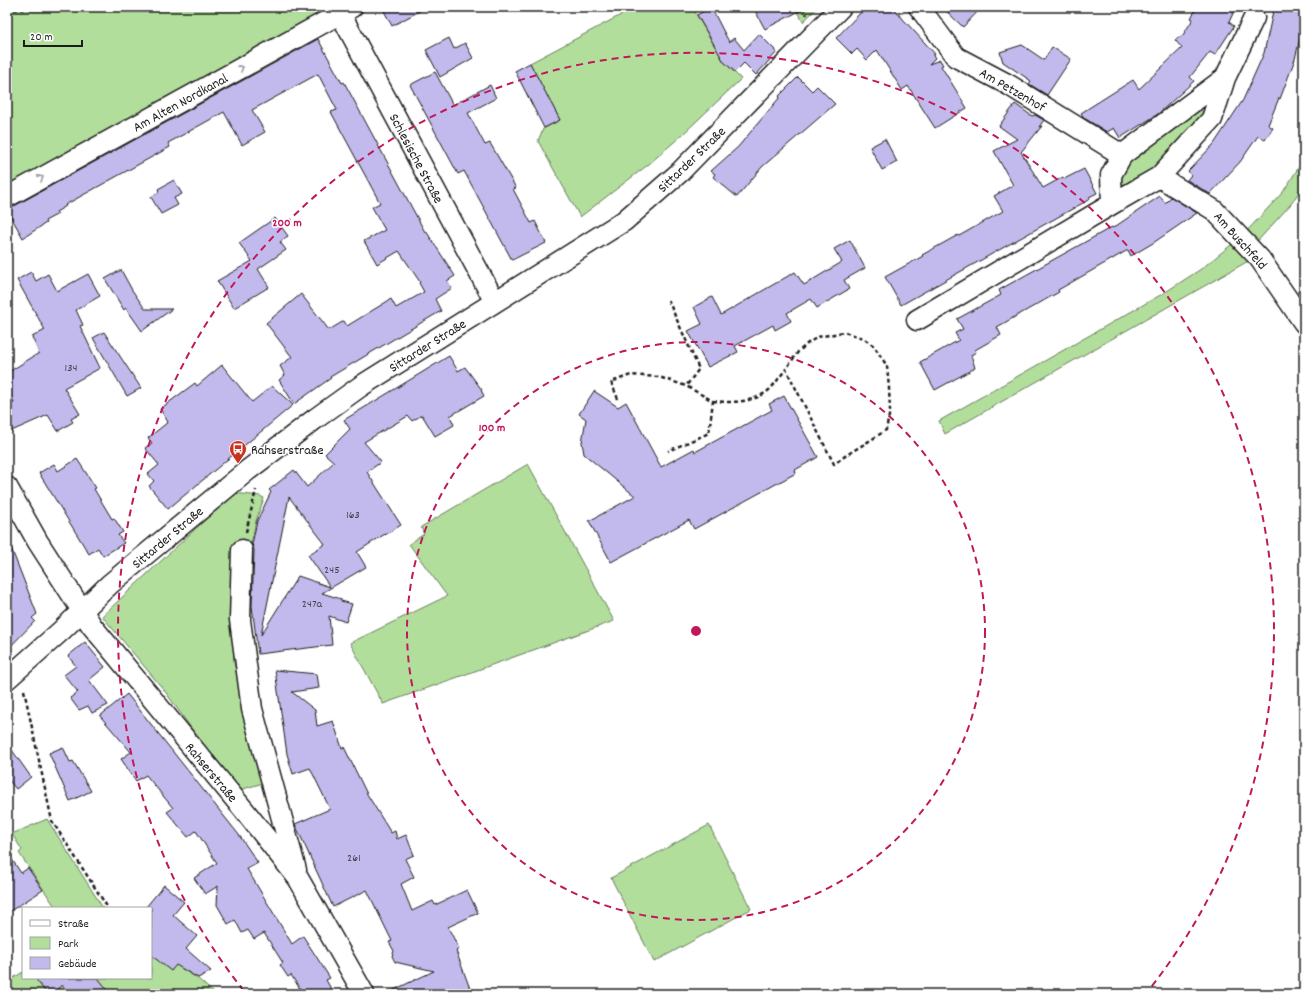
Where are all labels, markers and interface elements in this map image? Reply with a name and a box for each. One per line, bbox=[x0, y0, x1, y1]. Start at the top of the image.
scale bar bbox=[24, 22, 82, 48]
text: 20 m bbox=[30, 29, 53, 46]
street label: Am Petzenhof bbox=[975, 64, 1050, 118]
one-way arrow bbox=[237, 66, 244, 73]
street label: Am Alten Nordkanal bbox=[130, 69, 233, 138]
street label: Schlesische Straße bbox=[383, 110, 447, 208]
street label: Sittarder Straße bbox=[654, 123, 731, 198]
one-way arrow bbox=[37, 175, 44, 183]
street label: Am Buschfeld bbox=[1208, 208, 1271, 275]
text: 200 m bbox=[272, 215, 302, 232]
street label: Sittarder Straße bbox=[385, 315, 471, 378]
house number: 134 bbox=[65, 360, 77, 377]
text: 100 m bbox=[479, 420, 505, 437]
bus stop icon: Rahserstraße bbox=[228, 439, 248, 464]
place label: Rahserstraße bbox=[251, 441, 324, 461]
street label: Sittarder Straße bbox=[128, 503, 208, 574]
house number: 163 bbox=[346, 507, 360, 524]
house number: 245 bbox=[324, 562, 340, 579]
house number: 247a bbox=[302, 596, 323, 613]
centre of rings bbox=[689, 624, 703, 638]
street label: Rahserstraße bbox=[179, 739, 241, 808]
house number: 261 bbox=[347, 850, 361, 867]
legend bbox=[22, 907, 152, 979]
text: Straße bbox=[58, 916, 89, 933]
text: Park bbox=[58, 936, 79, 953]
text: Gebäude bbox=[58, 956, 97, 973]

